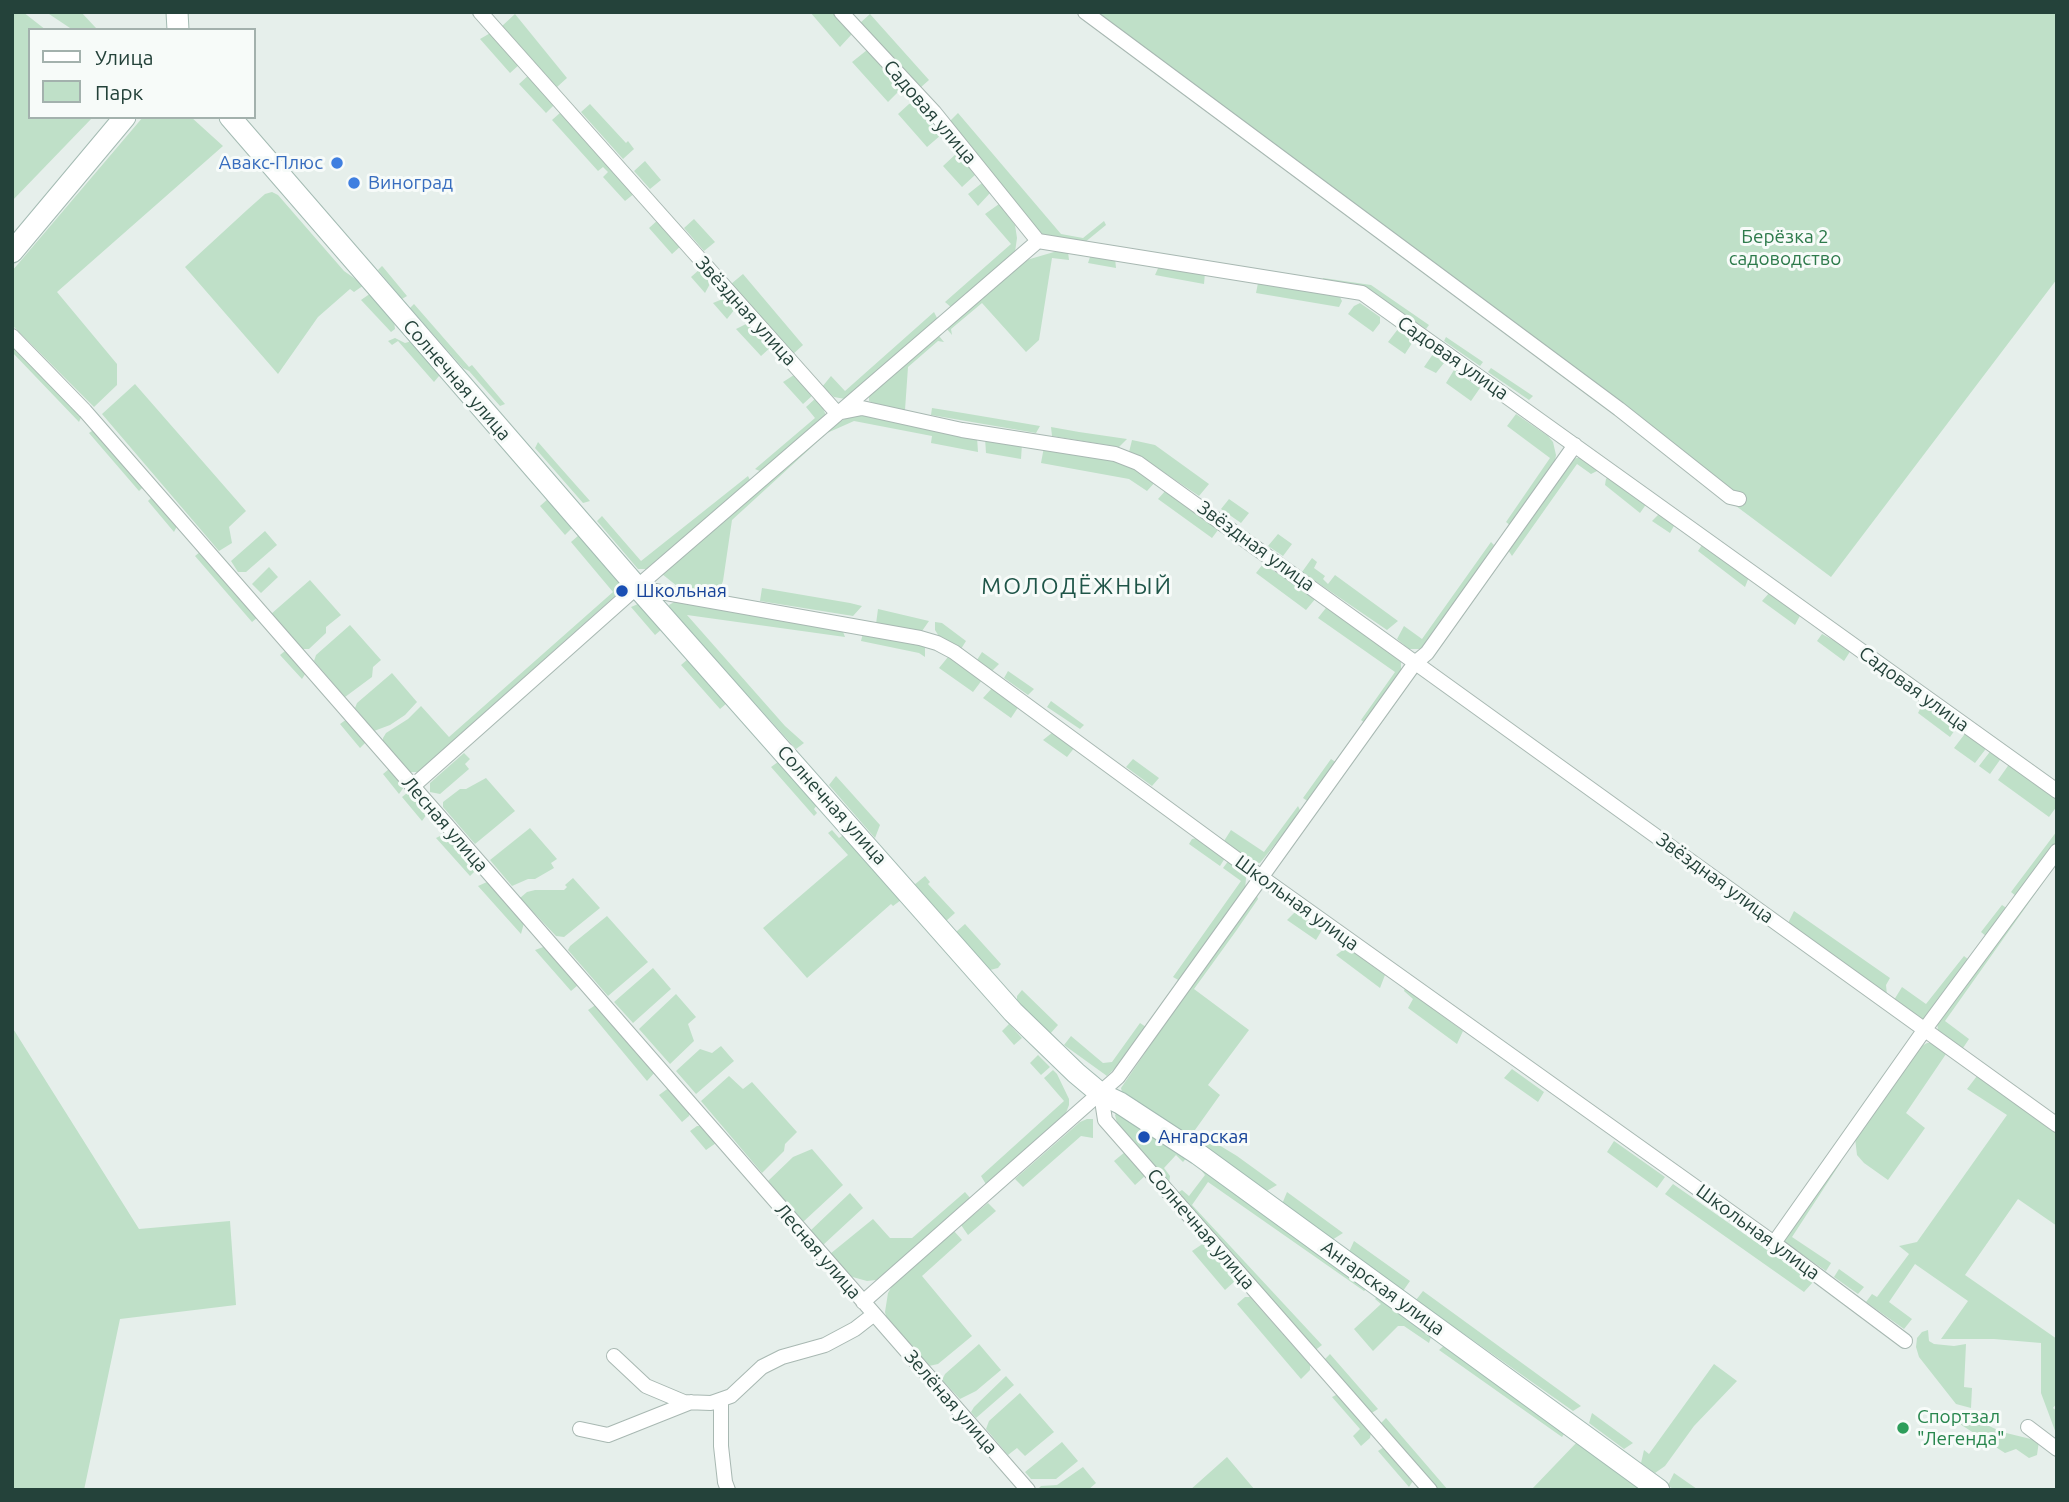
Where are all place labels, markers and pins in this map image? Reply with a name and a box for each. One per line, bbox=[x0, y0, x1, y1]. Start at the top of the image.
place label: Авакс-Плюс bbox=[219, 152, 323, 174]
marker: Авакс-Плюс bbox=[329, 155, 345, 171]
place label: Виноград bbox=[368, 172, 453, 194]
marker: Виноград bbox=[346, 175, 362, 191]
place label: Школьная bbox=[636, 580, 727, 602]
marker: Школьная bbox=[614, 583, 630, 599]
place label: Ангарская bbox=[1158, 1126, 1249, 1148]
marker: Ангарская bbox=[1136, 1129, 1152, 1145]
place label: Спортзал "Легенда" bbox=[1917, 1406, 2004, 1450]
marker: Спортзал "Легенда" bbox=[1895, 1420, 1911, 1436]

